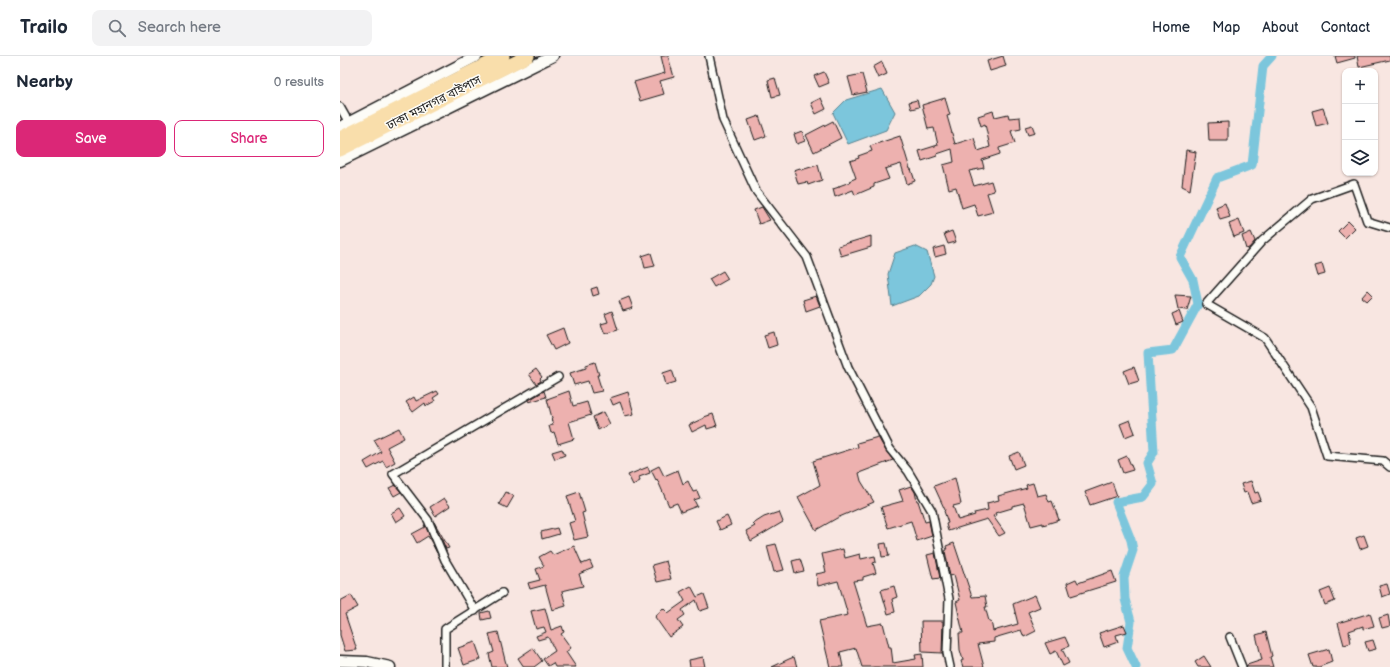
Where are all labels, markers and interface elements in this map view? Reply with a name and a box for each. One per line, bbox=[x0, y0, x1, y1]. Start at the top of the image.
search box bbox=[92, 10, 372, 46]
text: Trailo bbox=[20, 16, 68, 39]
icon: search bbox=[106, 17, 128, 39]
text: Search here bbox=[138, 18, 221, 37]
text: Home bbox=[1152, 19, 1190, 36]
text: Map bbox=[1212, 19, 1240, 36]
text: About bbox=[1262, 19, 1299, 36]
text: Contact bbox=[1321, 19, 1370, 36]
map controls bbox=[1342, 68, 1378, 176]
button: + bbox=[1342, 68, 1378, 104]
text: Nearby bbox=[16, 72, 73, 92]
street label: ঢাকা মহানগর বাইপাস bbox=[383, 72, 484, 134]
text: 0 results bbox=[274, 74, 324, 90]
button: − bbox=[1342, 104, 1378, 140]
button: Save bbox=[16, 120, 166, 157]
button: Share bbox=[174, 120, 324, 157]
button: layers bbox=[1342, 140, 1378, 176]

